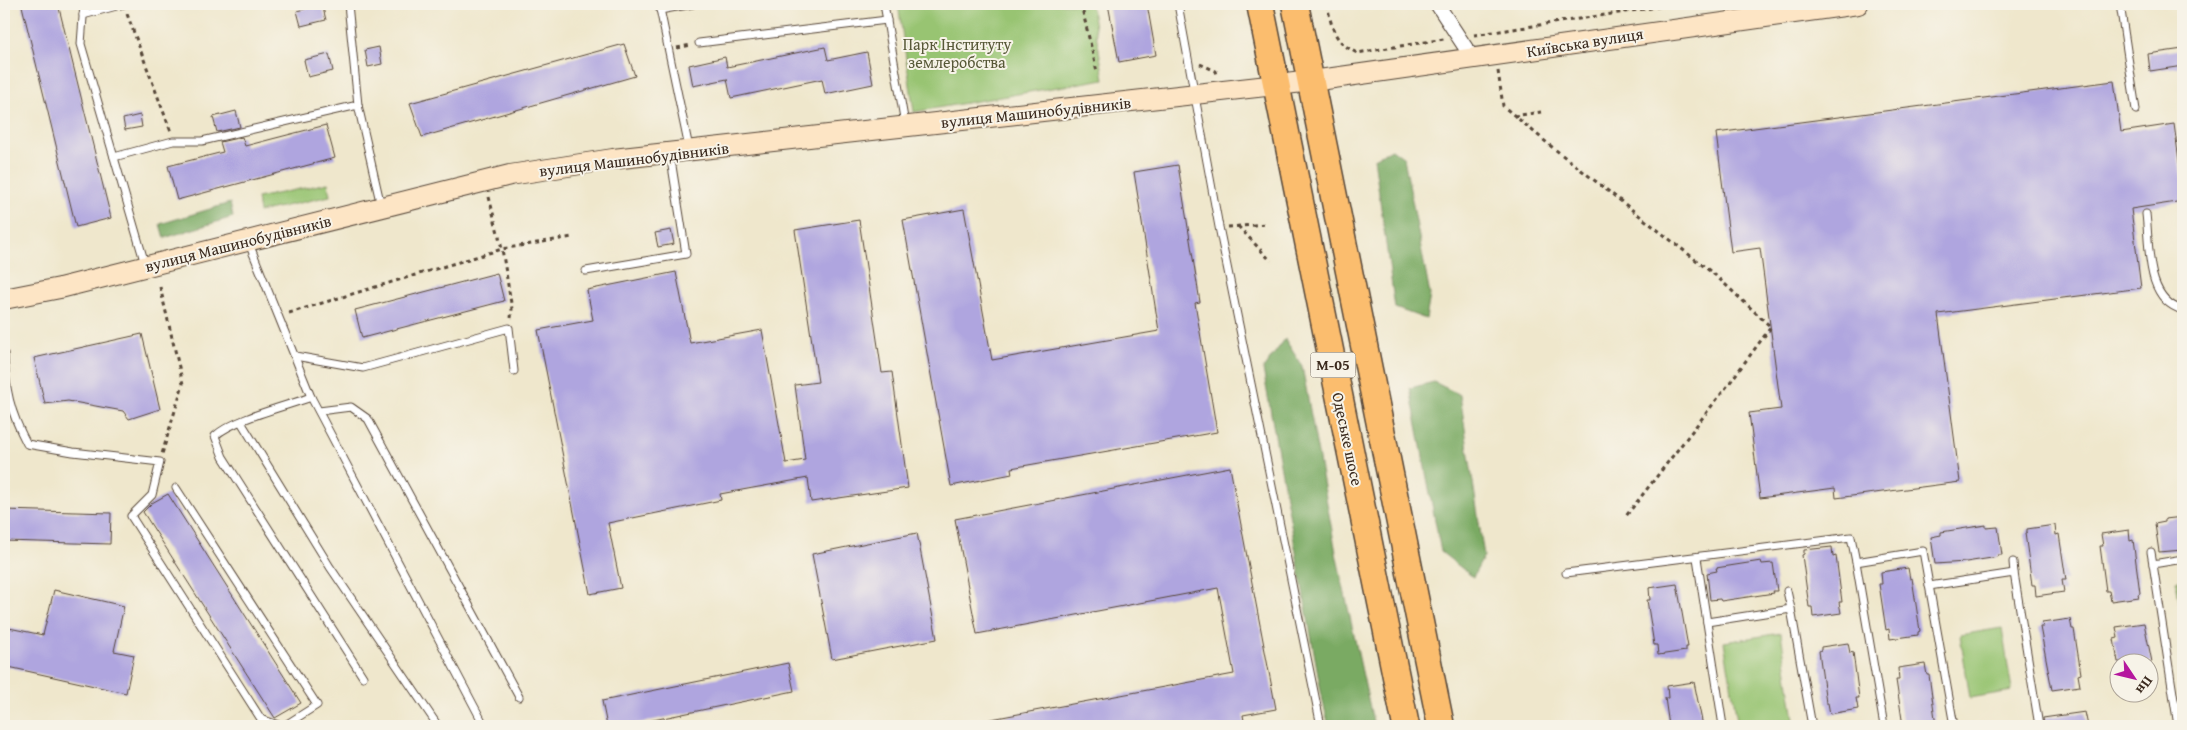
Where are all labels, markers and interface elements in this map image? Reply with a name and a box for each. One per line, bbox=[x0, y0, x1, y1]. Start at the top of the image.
street label: Київська вулиця bbox=[1525, 21, 1645, 63]
park label: Парк Інституту землеробства bbox=[903, 32, 1011, 74]
street label: вулиця Машинобудівників bbox=[940, 90, 1132, 134]
street label: вулиця Машинобудівників bbox=[538, 135, 730, 183]
street label: вулиця Машинобудівників bbox=[142, 208, 334, 278]
road number: М-05 bbox=[1310, 352, 1356, 378]
street label: Одеське шосе bbox=[1326, 390, 1370, 488]
north arrow bbox=[2110, 652, 2160, 702]
text: Пн bbox=[2131, 672, 2158, 699]

